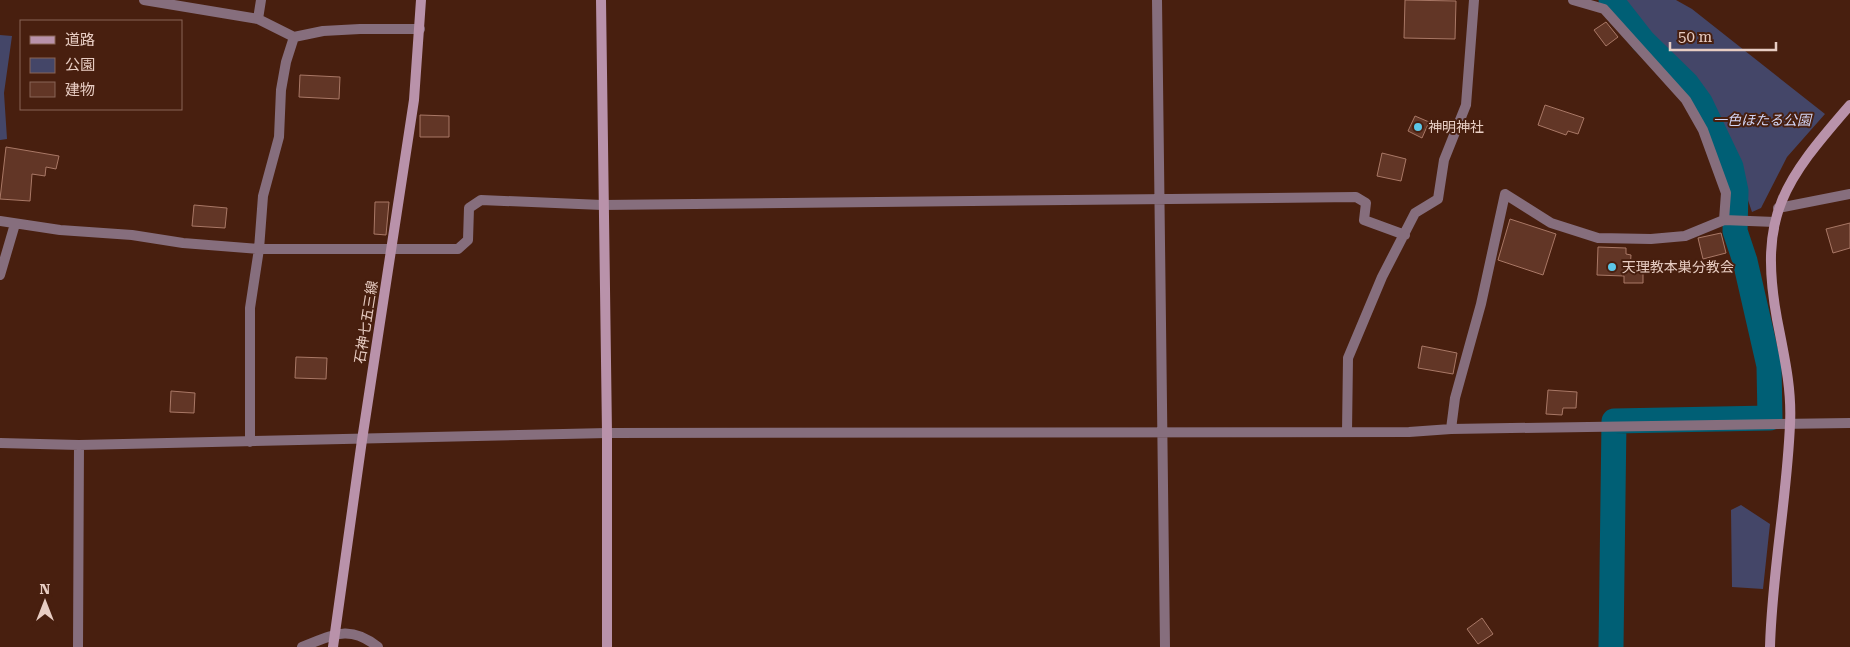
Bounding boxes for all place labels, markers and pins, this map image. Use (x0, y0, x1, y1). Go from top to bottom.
place label: 神明神社 (1428, 119, 1484, 135)
marker: 神明神社 (1412, 121, 1424, 133)
place label: 天理教本巣分教会 (1622, 259, 1734, 275)
marker: 天理教本巣分教会 (1606, 261, 1618, 273)

